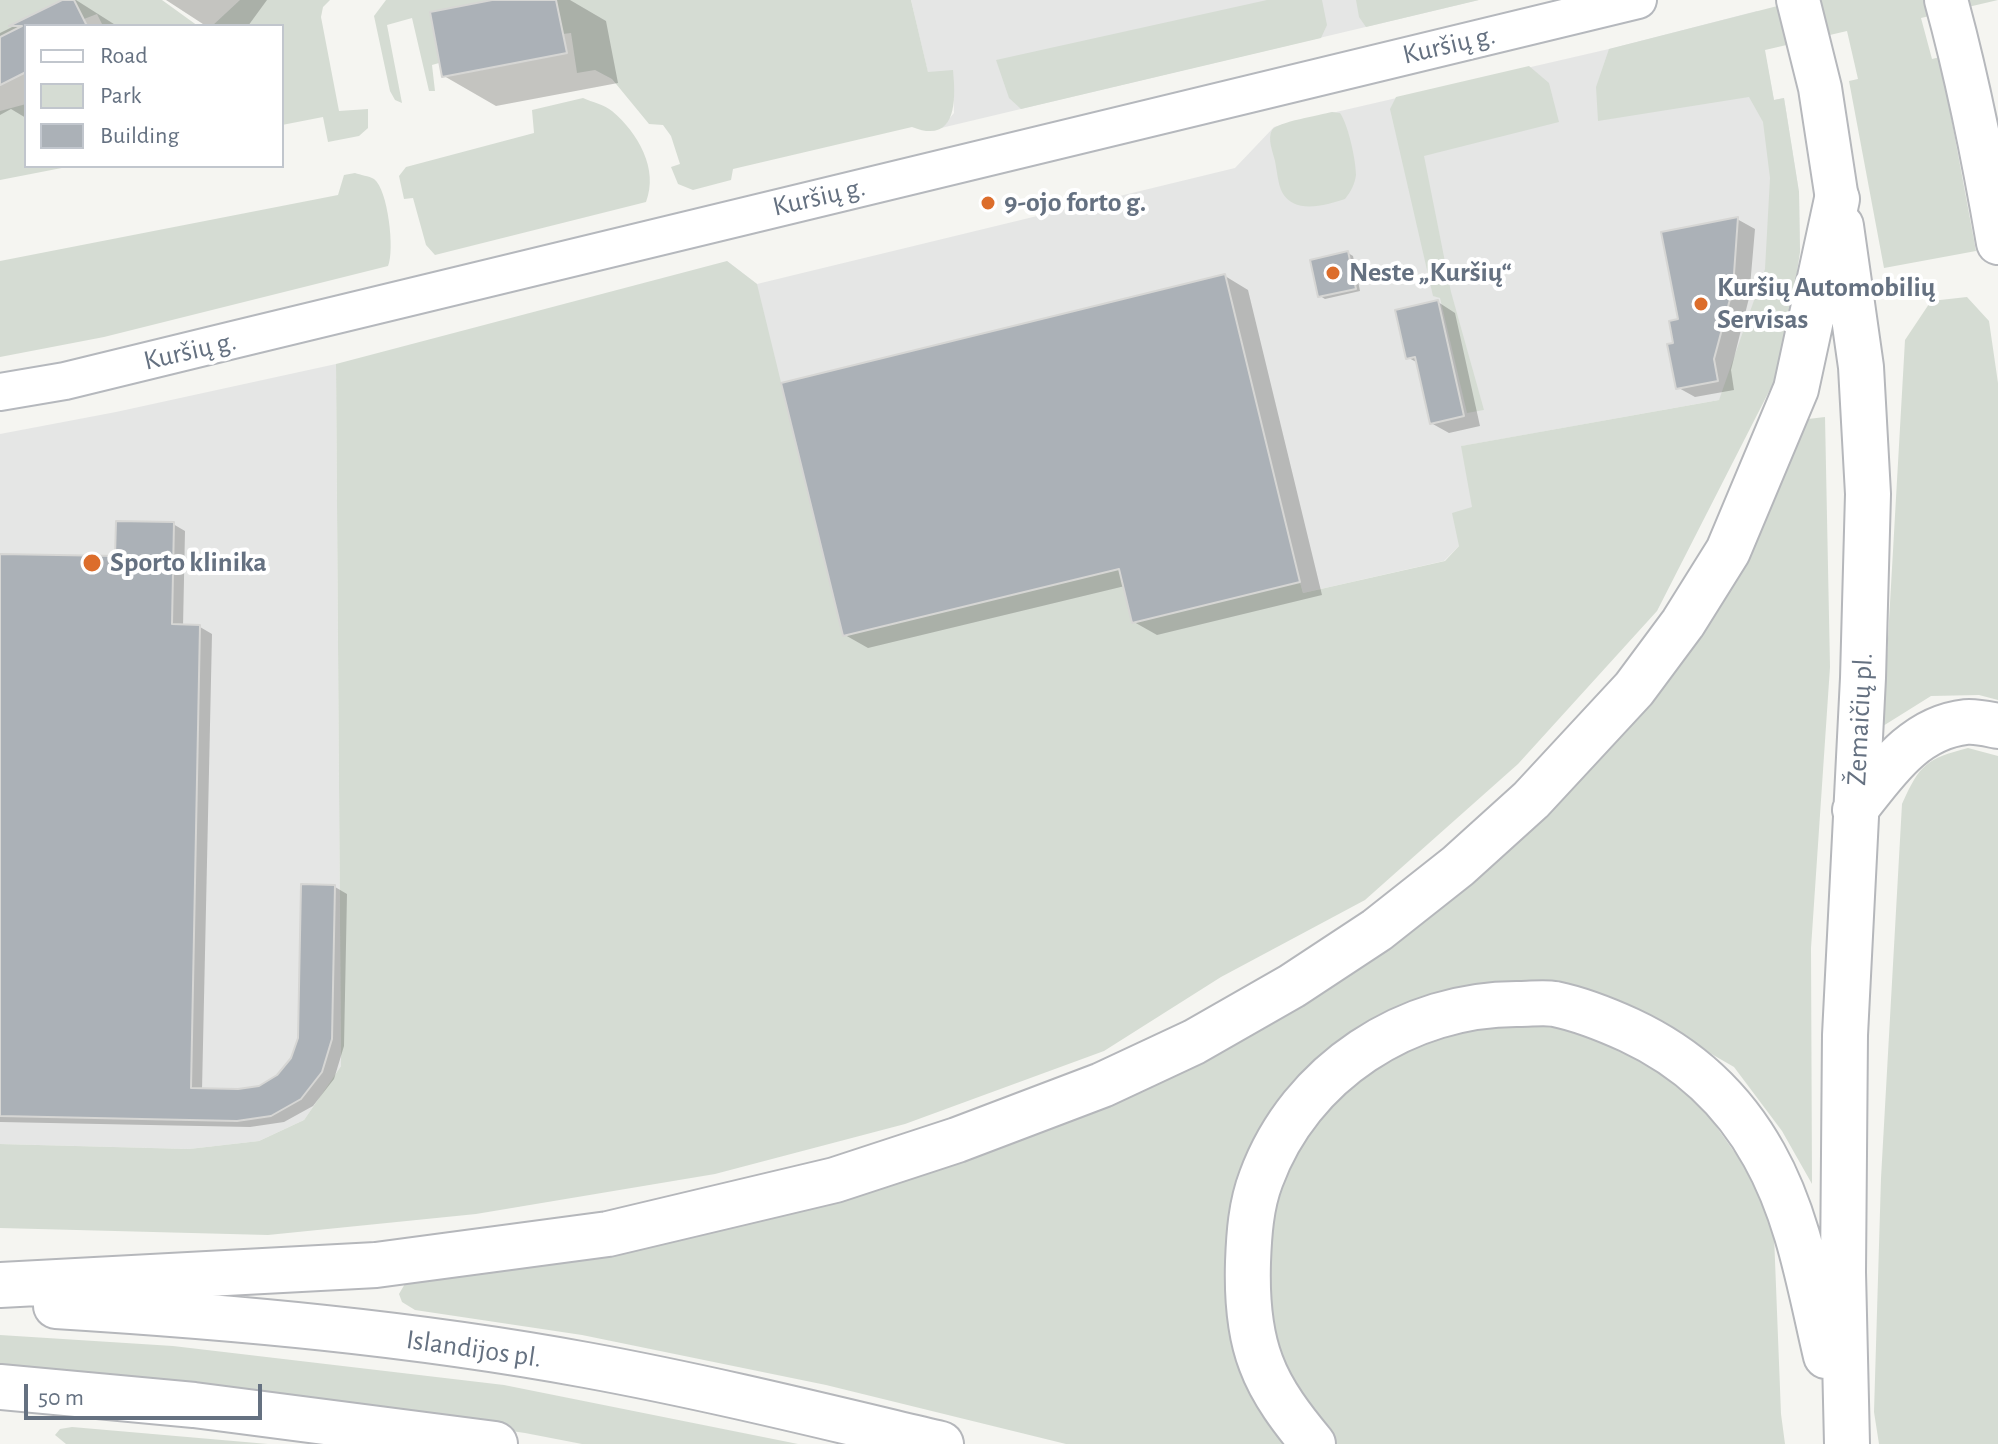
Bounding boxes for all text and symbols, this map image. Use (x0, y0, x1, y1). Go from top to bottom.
street label: Kuršių g. (1399, 18, 1499, 72)
legend (24, 24, 284, 168)
text: Road (100, 44, 148, 68)
text: Park (100, 84, 141, 108)
text: Building (100, 124, 179, 148)
street label: Kuršių g. (769, 170, 869, 224)
place label: 9-ojo forto g. (1004, 186, 1146, 220)
marker: 9-ojo forto g. (979, 194, 997, 212)
place label: Neste „Kuršių“ (1349, 256, 1512, 290)
marker: Neste „Kuršių“ (1324, 264, 1342, 282)
place label: Kuršių Automobilių Servisas (1717, 271, 1935, 337)
marker: Kuršių Automobilių Servisas (1692, 295, 1710, 313)
street label: Kuršių g. (140, 324, 240, 378)
place label: Sporto klinika (110, 546, 267, 580)
marker: Sporto klinika (81, 552, 103, 574)
street label: Žemaičių pl. (1840, 652, 1880, 786)
street label: Islandijos pl. (404, 1323, 544, 1375)
scale bar (28, 1368, 266, 1418)
text: 50 m (38, 1386, 84, 1410)

